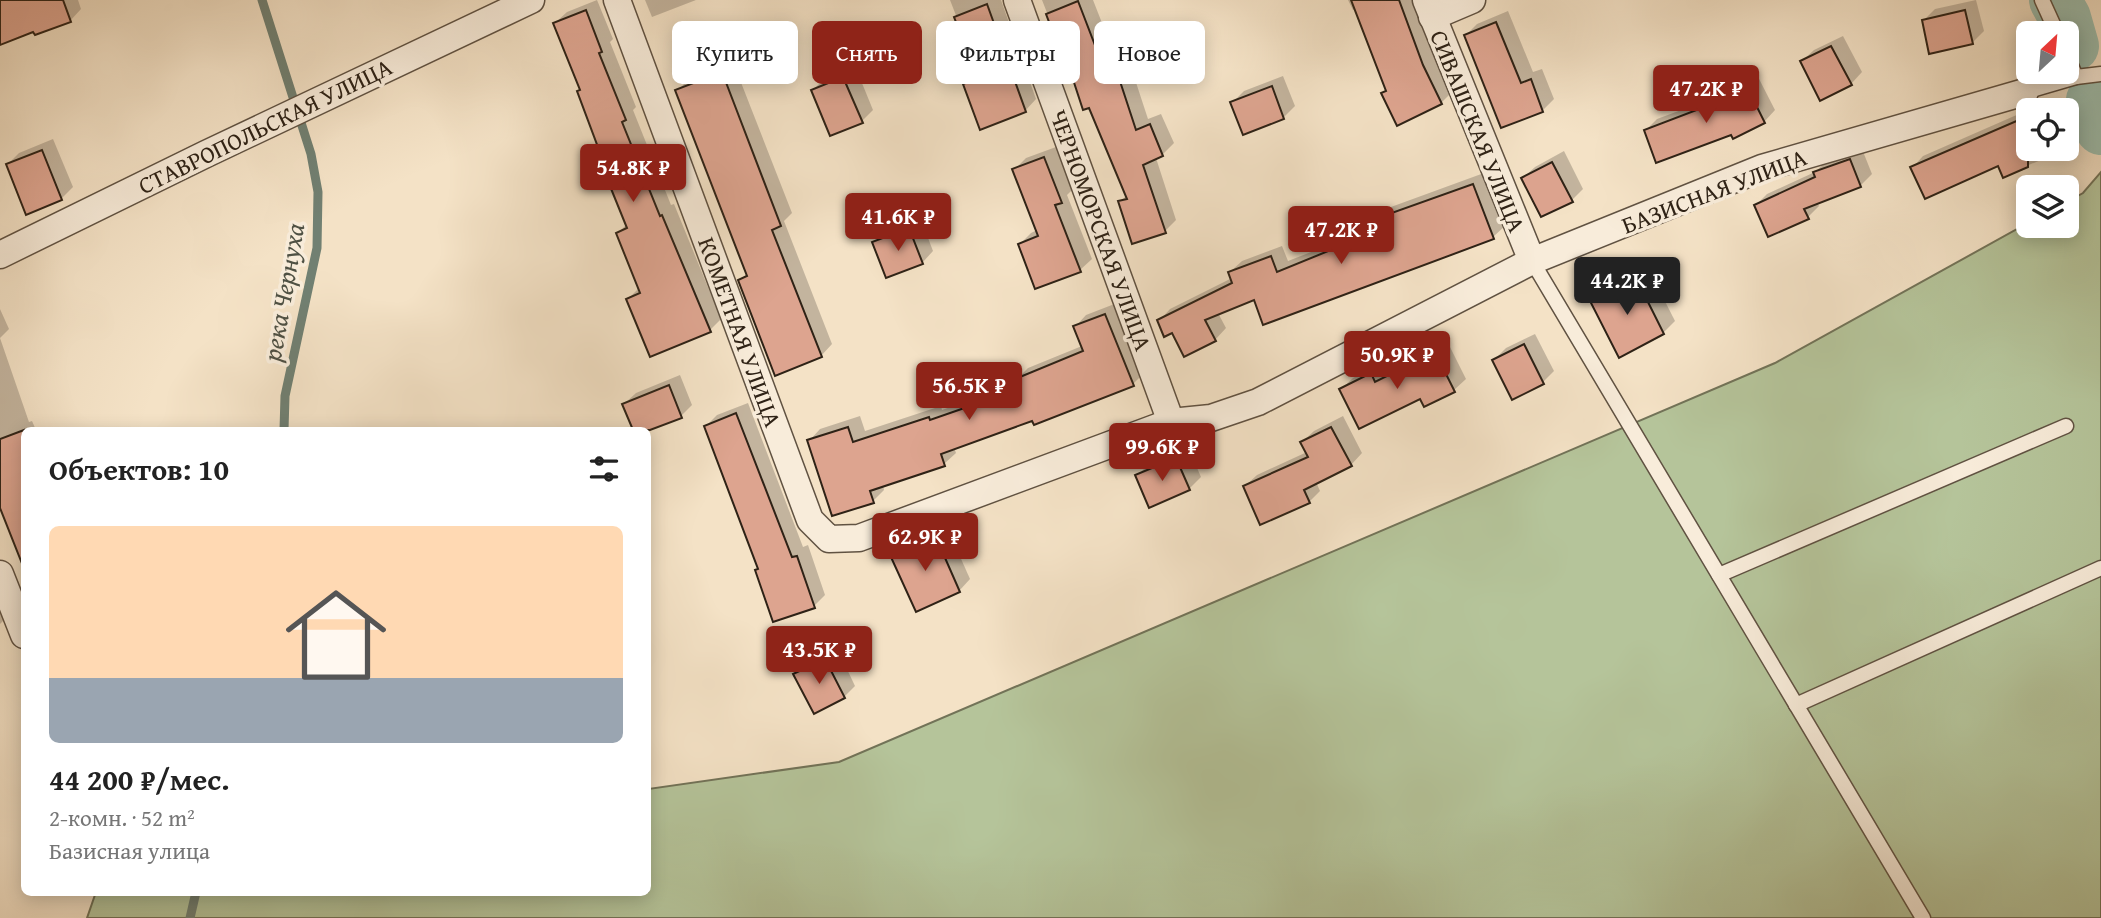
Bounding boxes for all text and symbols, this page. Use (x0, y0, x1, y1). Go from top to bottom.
chip: Купить (672, 21, 798, 84)
chip: Снять (812, 21, 922, 84)
chip: Фильтры (936, 21, 1080, 84)
chip: Новое (1094, 21, 1205, 84)
north arrow (2016, 21, 2079, 84)
map controls (2016, 21, 2079, 238)
street label: СИВАШСКАЯ УЛИЦА (1421, 25, 1535, 238)
street label: СТАВРОПОЛЬСКАЯ УЛИЦА (132, 49, 398, 203)
pin: 47.2K ₽ (1641, 66, 1771, 125)
text: 47.2K ₽ (1669, 71, 1743, 104)
button: locate (2016, 98, 2079, 161)
street label: ЧЕРНОМОРСКАЯ УЛИЦА (1041, 105, 1161, 356)
street label: БАЗИСНАЯ УЛИЦА (1616, 139, 1812, 242)
pin: 54.8K ₽ (568, 144, 698, 204)
text: 54.8K ₽ (596, 150, 670, 183)
button: layers (2016, 175, 2079, 238)
pin: 41.6K ₽ (833, 194, 963, 253)
text: 41.6K ₽ (861, 199, 935, 232)
pin: 47.2K ₽ (1276, 206, 1406, 266)
text: 47.2K ₽ (1304, 212, 1378, 245)
water label: река Чернуха (252, 220, 314, 365)
street label: КОМЕТНАЯ УЛИЦА (689, 232, 791, 432)
pin: 44.2K ₽ (1562, 258, 1692, 317)
text: 44.2K ₽ (1590, 263, 1664, 296)
pin: 50.9K ₽ (1332, 332, 1462, 391)
text: 50.9K ₽ (1360, 337, 1434, 370)
pin: 56.5K ₽ (904, 362, 1034, 422)
text: 56.5K ₽ (932, 368, 1006, 401)
pin: 99.6K ₽ (1097, 424, 1227, 483)
text: 99.6K ₽ (1125, 429, 1199, 462)
text: Объектов: 10 (49, 447, 229, 491)
icon: filters (585, 450, 623, 488)
pin: 62.9K ₽ (860, 514, 990, 573)
text: 62.9K ₽ (888, 519, 962, 552)
icon: home (273, 572, 399, 698)
pin: 43.5K ₽ (754, 626, 884, 686)
text: 43.5K ₽ (782, 632, 856, 665)
text: 44 200 ₽/мес. (49, 757, 230, 801)
text: 2-комн. · 52 m² (49, 801, 195, 834)
text: Базисная улица (49, 834, 210, 867)

